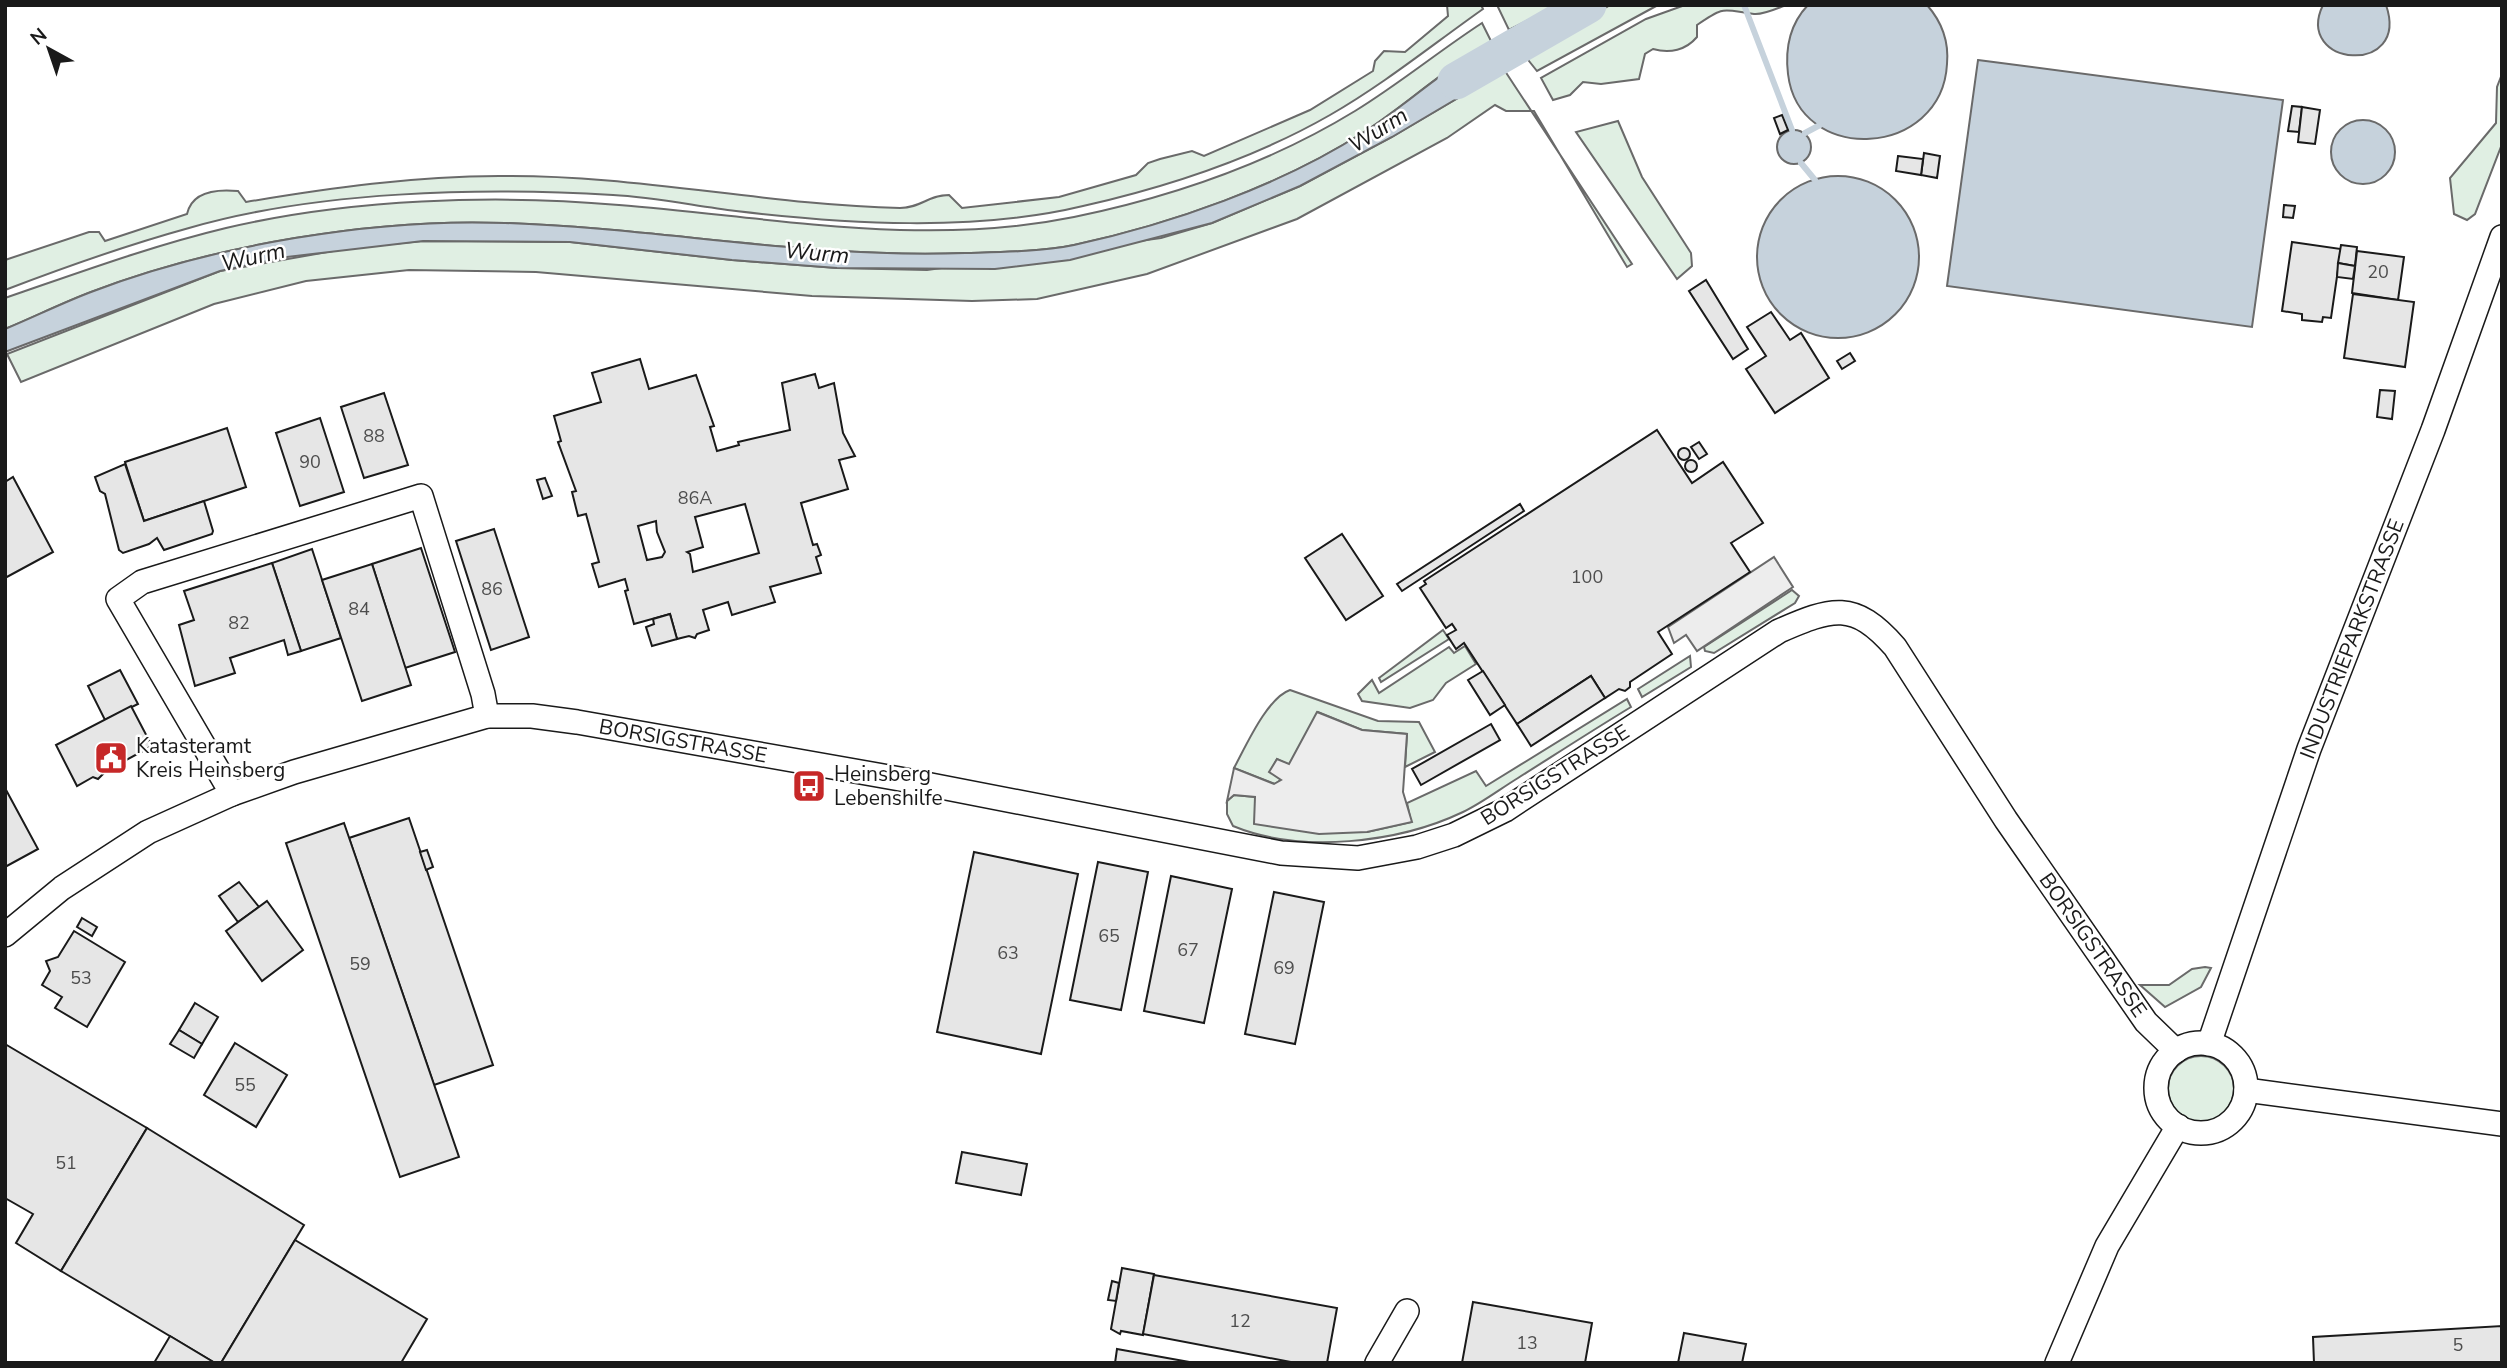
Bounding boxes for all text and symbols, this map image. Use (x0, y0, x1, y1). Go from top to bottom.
north arrow (14, 14, 84, 84)
text: N (25, 22, 53, 51)
water label: Wurm (1342, 100, 1414, 160)
water label: Wurm (218, 235, 288, 279)
water label: Wurm (783, 235, 851, 271)
house number: 20 (2367, 260, 2389, 284)
house number: 88 (363, 424, 385, 448)
house number: 90 (299, 450, 321, 474)
house number: 86A (678, 486, 712, 510)
street label: INDUSTRIEPARKSTRASSE (2293, 515, 2411, 763)
house number: 100 (1571, 565, 1603, 589)
house number: 86 (481, 577, 503, 601)
house number: 84 (348, 597, 370, 621)
house number: 82 (228, 611, 250, 635)
street label: BORSIGSTRASSE (597, 712, 769, 770)
street label: BORSIGSTRASSE (1475, 718, 1635, 832)
place label: Katasteramt Kreis Heinsberg (136, 732, 285, 784)
public building icon: Katasteramt Kreis Heinsberg (92, 739, 130, 777)
place label: Heinsberg Lebenshilfe (834, 760, 943, 812)
bus stop icon: Heinsberg Lebenshilfe (790, 767, 828, 805)
street label: BORSIGSTRASSE (2033, 867, 2153, 1023)
house number: 65 (1098, 924, 1120, 948)
house number: 67 (1177, 938, 1199, 962)
house number: 63 (997, 941, 1019, 965)
house number: 59 (349, 952, 371, 976)
house number: 69 (1273, 956, 1295, 980)
house number: 53 (70, 966, 92, 990)
house number: 55 (234, 1073, 256, 1097)
house number: 51 (55, 1151, 77, 1175)
house number: 12 (1229, 1309, 1251, 1333)
house number: 13 (1516, 1331, 1538, 1355)
house number: 5 (2453, 1333, 2463, 1357)

